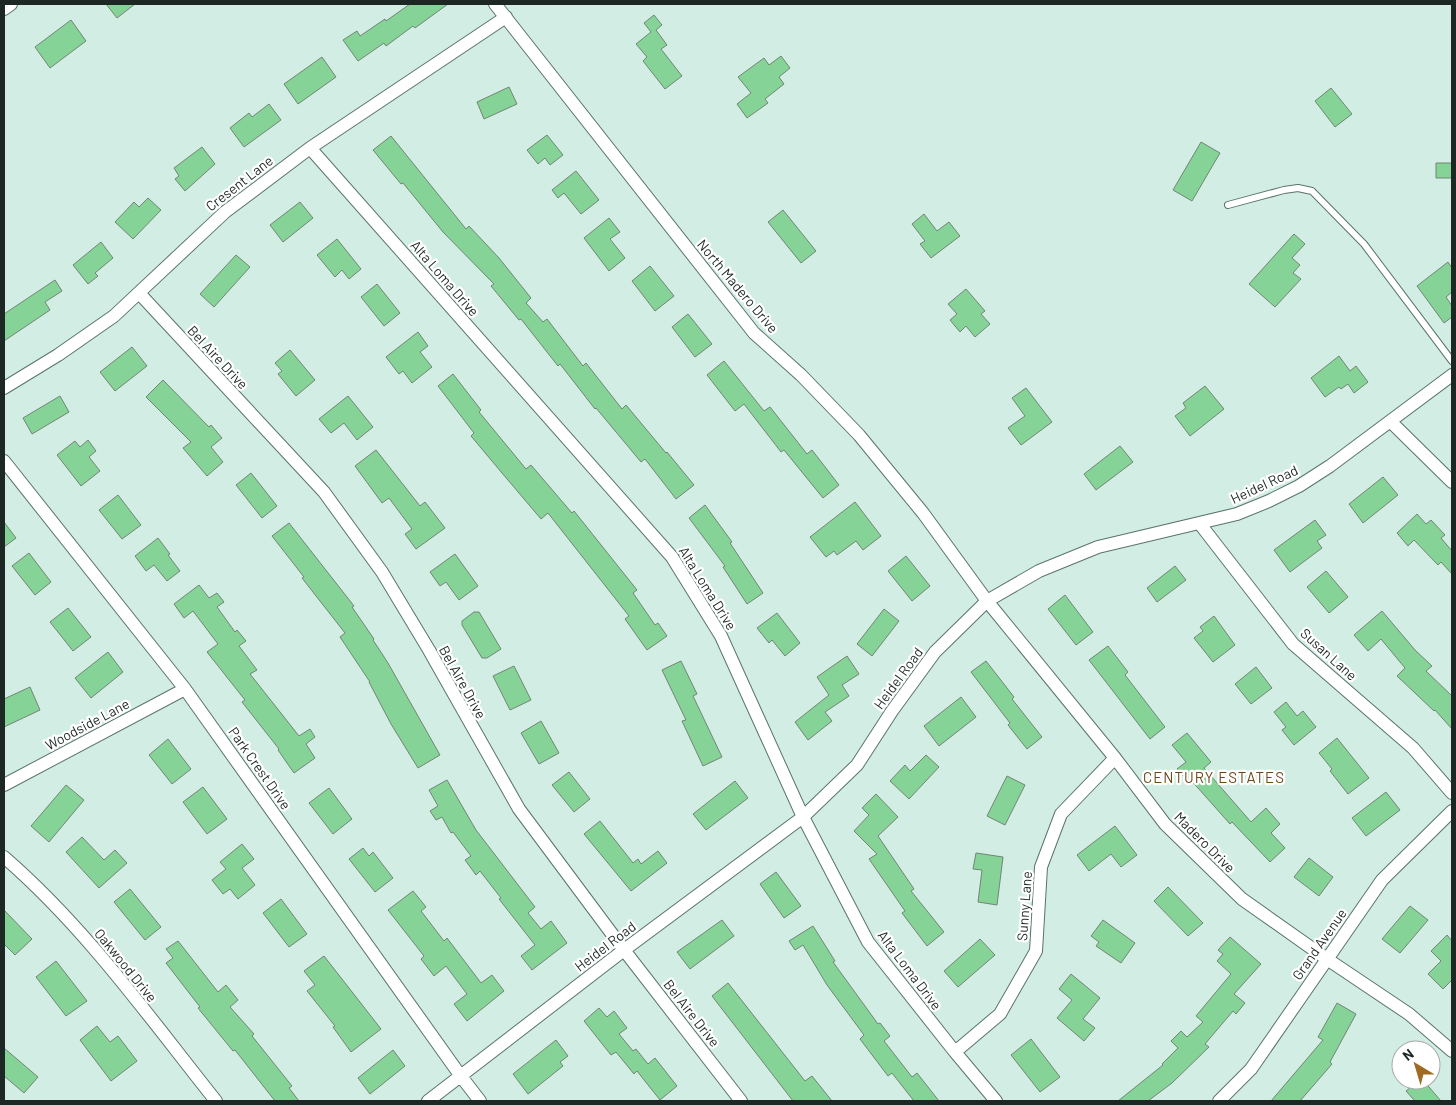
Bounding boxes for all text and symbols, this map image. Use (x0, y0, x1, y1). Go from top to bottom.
street label: Cresent Lane (202, 152, 276, 214)
street label: North Madero Drive (694, 236, 782, 336)
street label: Alta Loma Drive (407, 237, 483, 319)
street label: Bel Aire Drive (184, 322, 252, 392)
street label: Heidel Road (1228, 461, 1300, 507)
street label: Alta Loma Drive (676, 543, 740, 633)
street label: Susan Lane (1297, 624, 1361, 684)
street label: Bel Aire Drive (436, 643, 490, 721)
street label: Heidel Road (870, 644, 926, 712)
street label: Woodside Lane (42, 695, 132, 753)
street label: Park Crest Drive (225, 723, 295, 813)
district label: CENTURY ESTATES (1143, 768, 1285, 786)
street label: Madero Drive (1171, 808, 1239, 876)
street label: Sunny Lane (1013, 871, 1035, 941)
street label: Grand Avenue (1288, 905, 1350, 983)
street label: Heidel Road (571, 917, 639, 975)
street label: Oakwood Drive (91, 925, 161, 1005)
street label: Alta Loma Drive (875, 927, 945, 1013)
street label: Bel Aire Drive (660, 976, 724, 1050)
north arrow (1391, 1040, 1441, 1090)
text: N (1399, 1045, 1417, 1064)

